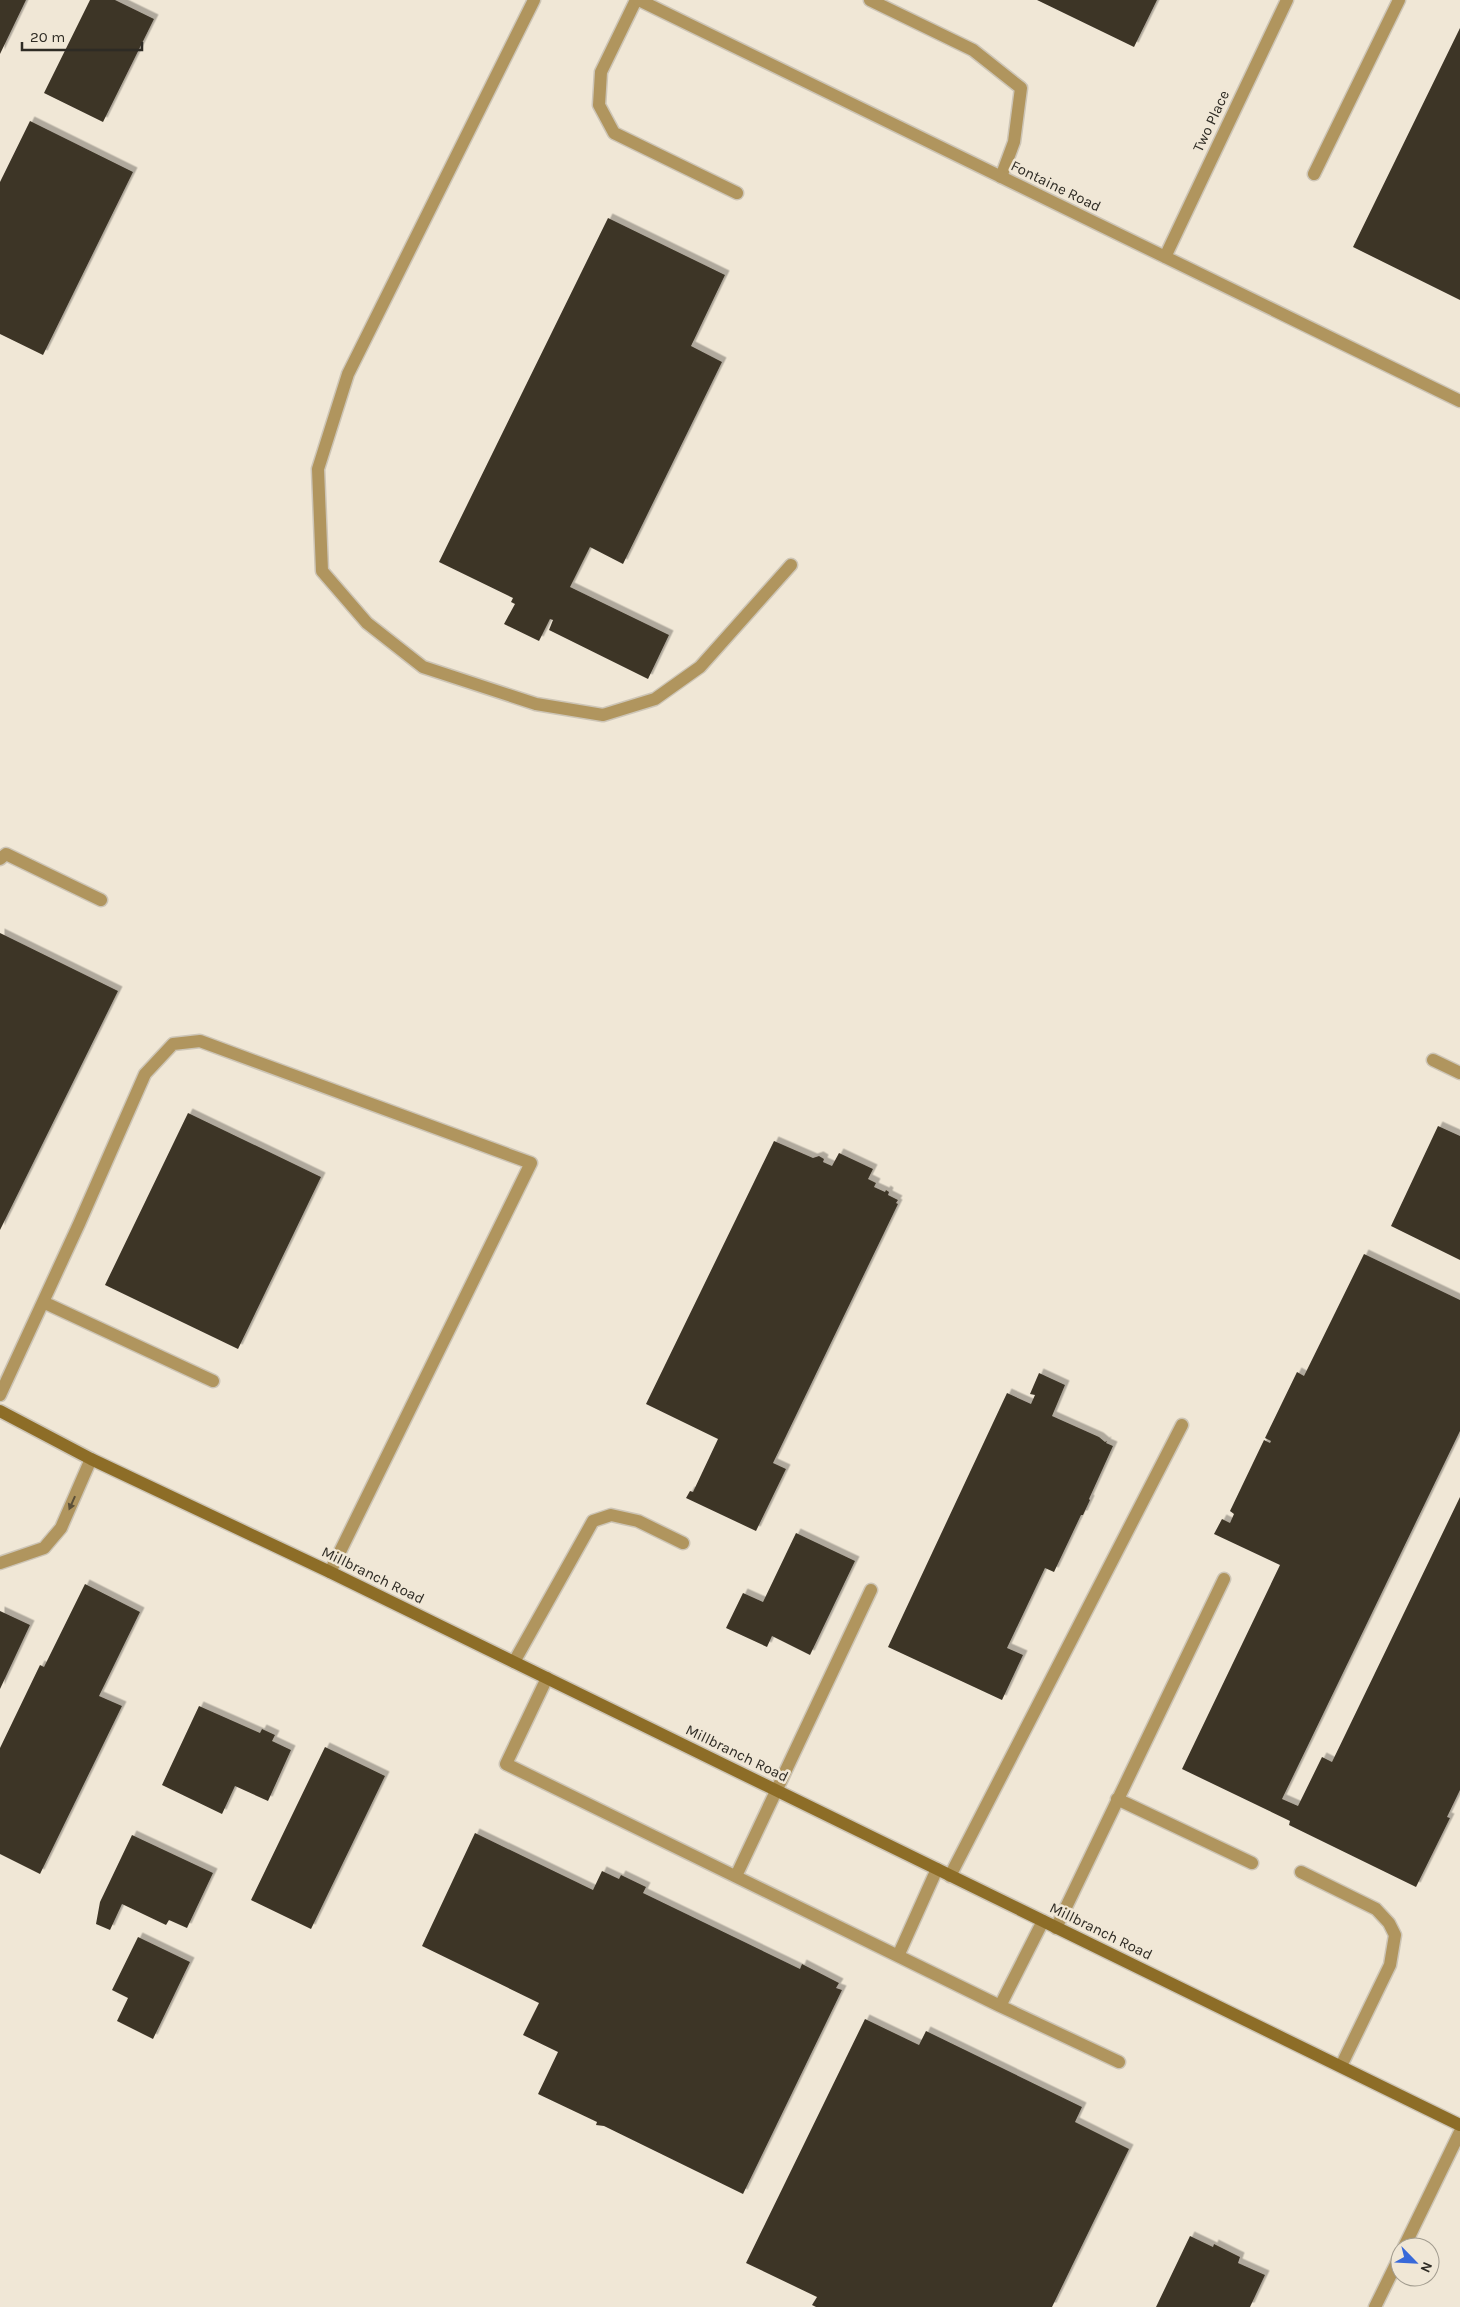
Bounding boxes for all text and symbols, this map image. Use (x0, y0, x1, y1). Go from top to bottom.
scale bar (22, 20, 142, 52)
text: 20 m (30, 28, 65, 46)
street label: Two Place (1189, 87, 1233, 155)
street label: Fontaine Road (1008, 156, 1104, 216)
one-way arrow (67, 1496, 75, 1510)
street label: Millbranch Road (319, 1542, 427, 1608)
street label: Millbranch Road (683, 1720, 791, 1786)
street label: Millbranch Road (1047, 1898, 1155, 1964)
north arrow (1390, 2237, 1440, 2287)
text: N (1417, 2259, 1436, 2275)

